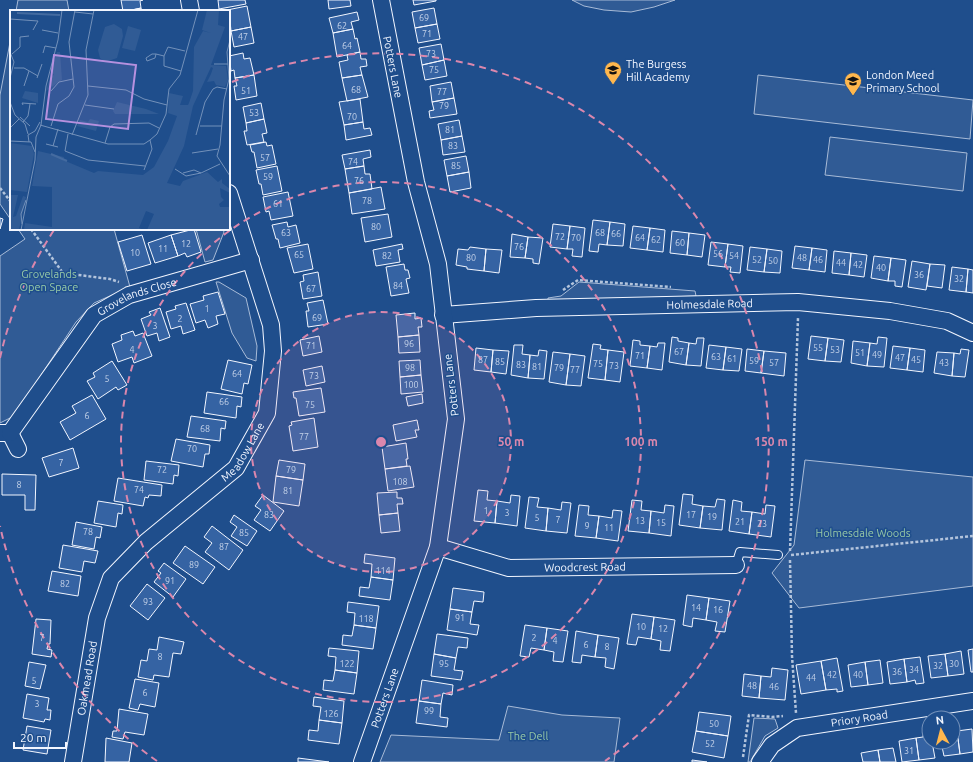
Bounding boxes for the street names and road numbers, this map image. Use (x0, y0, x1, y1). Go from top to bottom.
street label: Potters Lane (381, 35, 405, 99)
street label: Grovelands Close (95, 276, 178, 318)
street label: Holmesdale Road (666, 297, 753, 311)
street label: Potters Lane (441, 353, 461, 417)
street label: Meadow Lane (219, 420, 266, 484)
street label: Woodcrest Road (544, 560, 626, 574)
street label: Oakmead Road (75, 640, 99, 716)
street label: Potters Lane (369, 666, 401, 729)
street label: Priory Road (830, 708, 889, 729)

